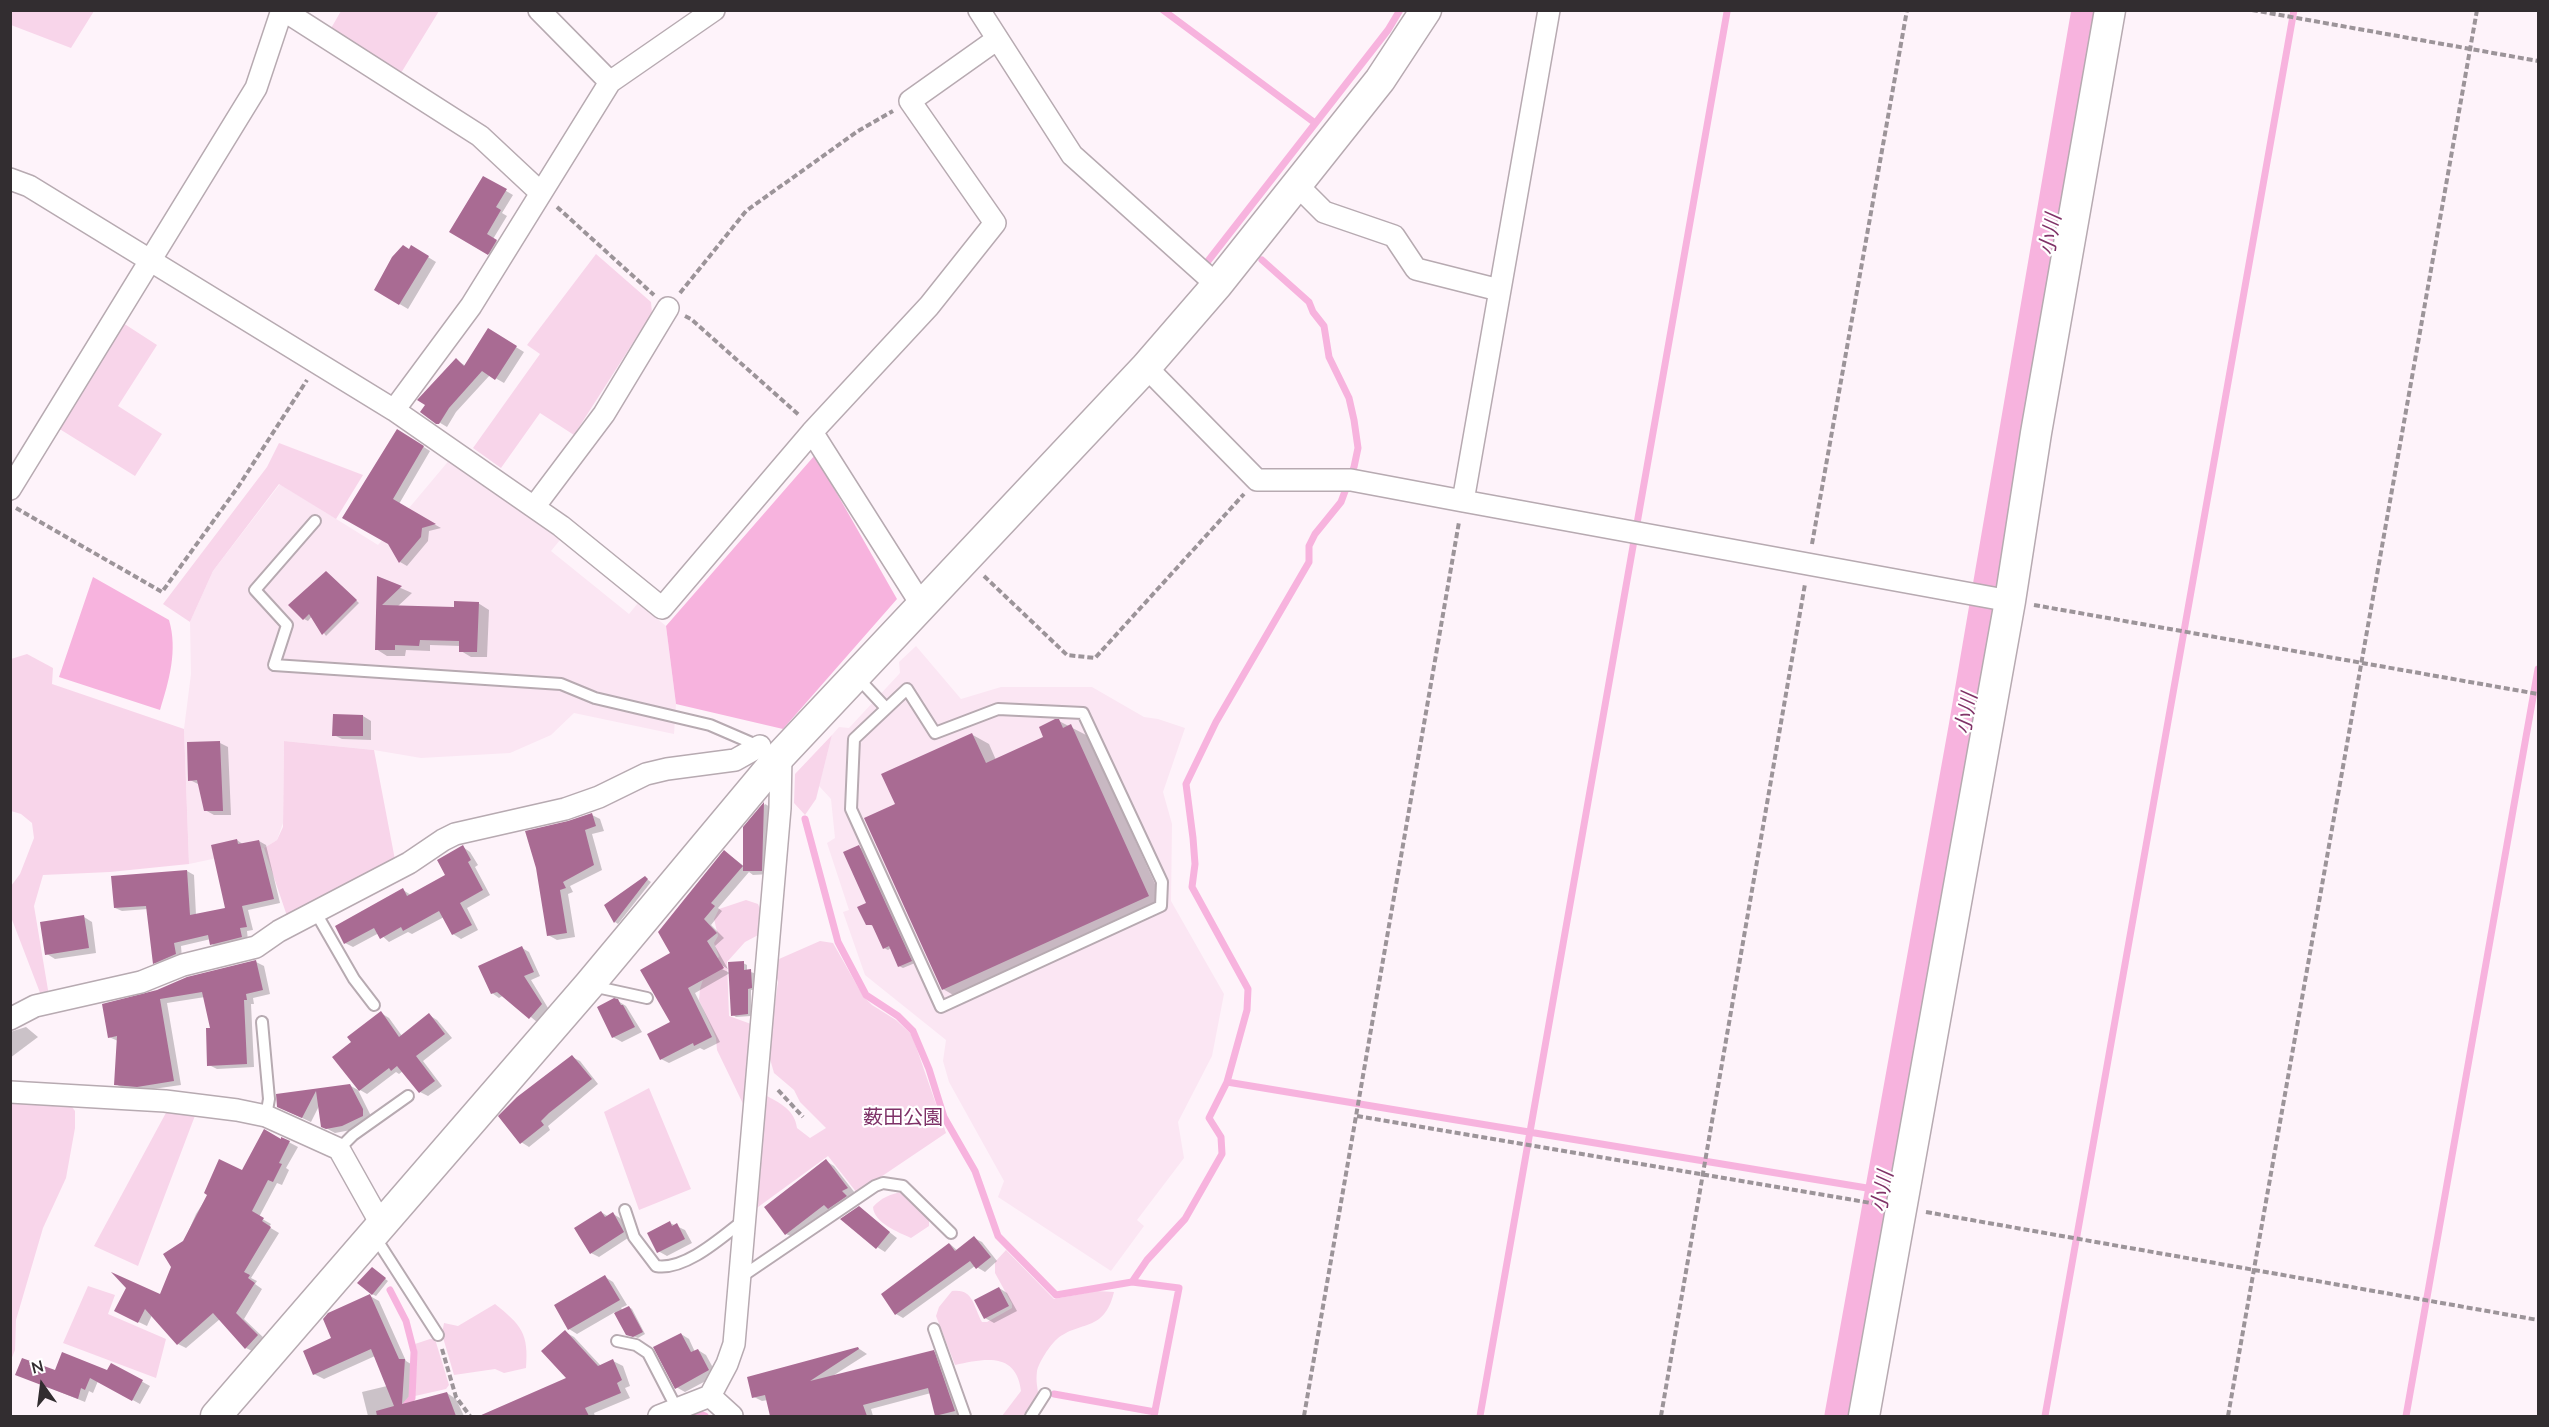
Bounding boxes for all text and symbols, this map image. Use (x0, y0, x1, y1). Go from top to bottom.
water label: 小川 (2036, 212, 2068, 258)
water label: 小川 (1952, 691, 1984, 737)
park label: 薮田公園 (863, 1107, 943, 1131)
water label: 小川 (1868, 1169, 1900, 1215)
north arrow (12, 1355, 72, 1415)
text: N (29, 1355, 46, 1380)

